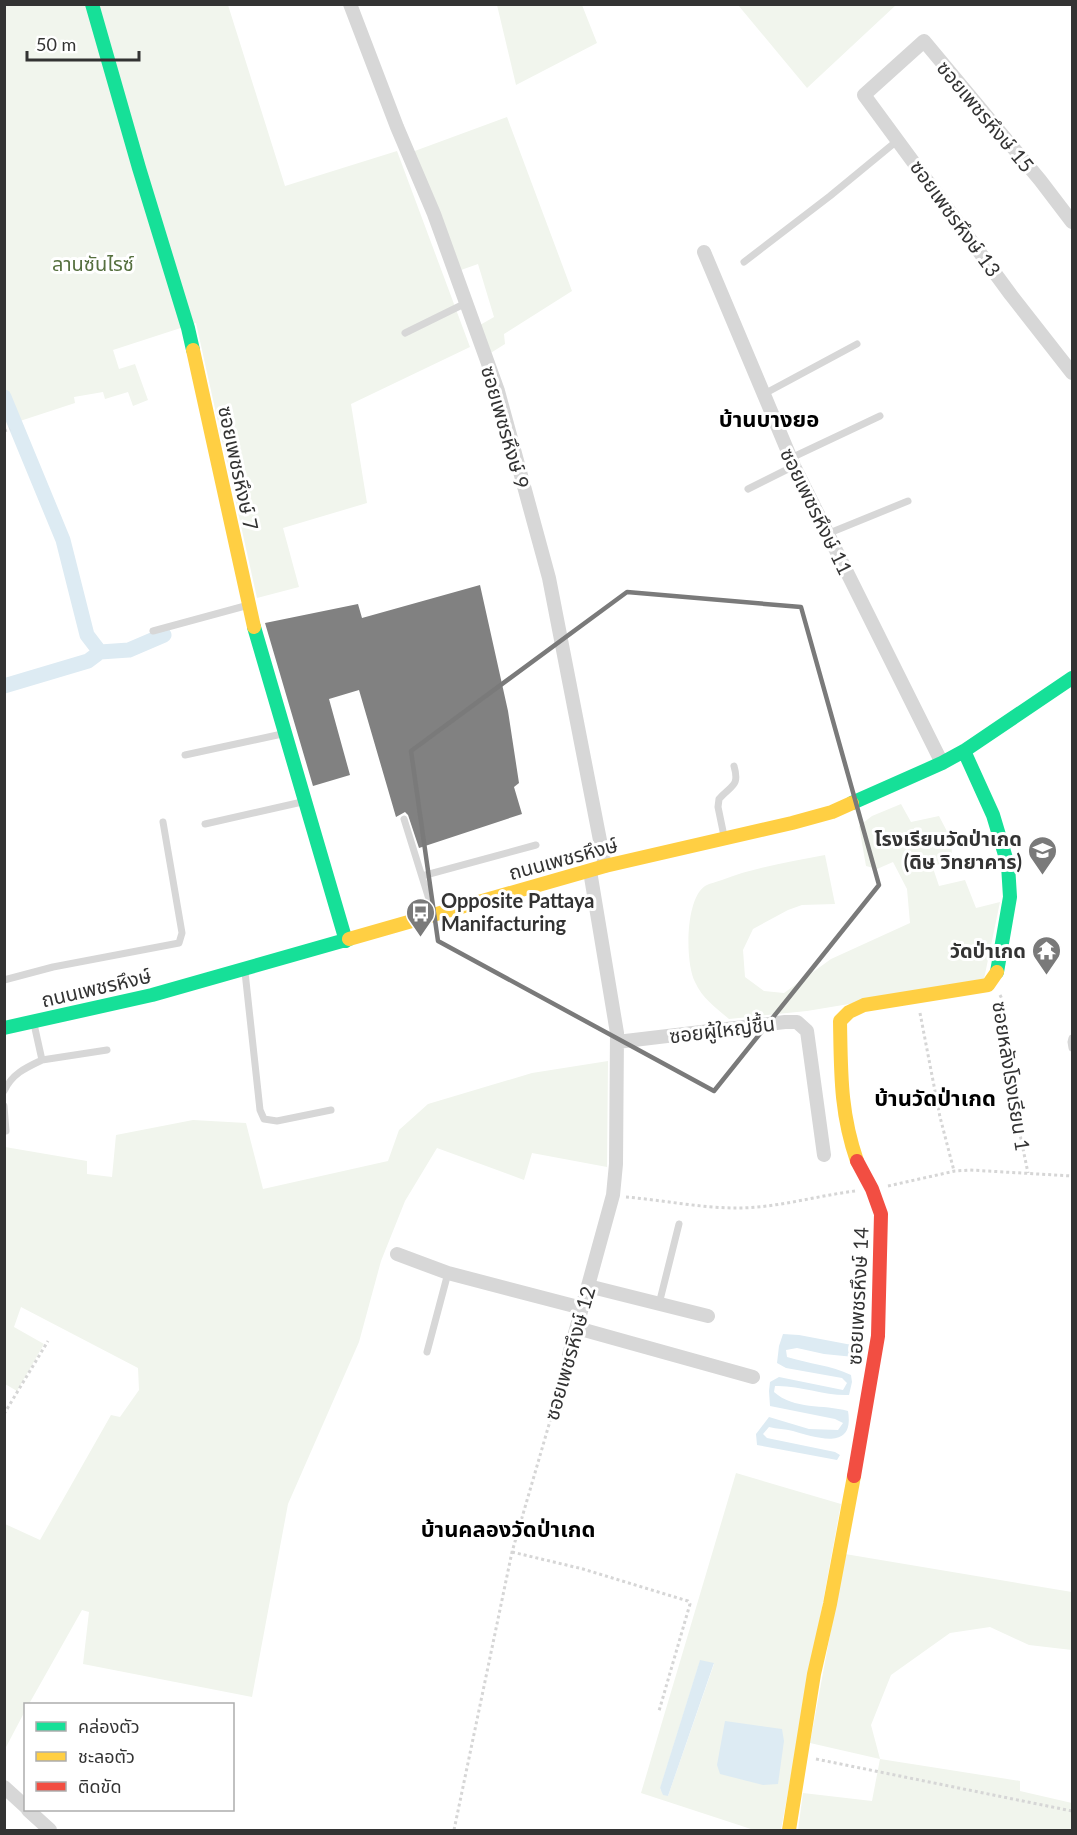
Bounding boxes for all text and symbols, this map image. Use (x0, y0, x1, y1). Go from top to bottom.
scale bar (27, 24, 140, 62)
text: 50 m (36, 33, 76, 55)
street label: ซอยเพชรหึงษ์ 15 (932, 55, 1040, 177)
street label: ซอยเพชรหึงษ์ 13 (906, 155, 1006, 281)
park label: ลานซันไรซ์ (52, 251, 134, 275)
street label: ซอยเพชรหึงษ์ 9 (477, 363, 535, 491)
street label: ซอยเพชรหึงษ์ 7 (214, 404, 264, 532)
district label: บ้านบางยอ (719, 405, 819, 432)
street label: ซอยเพชรหึงษ์ 11 (776, 444, 858, 578)
place label: โรงเรียนวัดป่าเกด (ดิษ วิทยาคาร) (875, 826, 1022, 873)
street label: ถนนเพชรหึงษ์ (506, 832, 620, 884)
school or university icon: โรงเรียนวัดป่าเกด (ดิษ วิทยาคาร) (1027, 834, 1059, 876)
place label: Opposite Pattaya Manifacturing (441, 888, 594, 935)
bus stop icon: Opposite Pattaya Manifacturing (404, 896, 436, 938)
temple icon: วัดป่าเกด (1031, 934, 1063, 976)
place label: วัดป่าเกด (950, 938, 1026, 962)
street label: ถนนเพชรหึงษ์ (39, 963, 153, 1011)
street label: ซอยหลังโรงเรียน 1 (988, 999, 1036, 1153)
street label: ซอยผู้ใหญ่ชื้น (668, 1010, 777, 1049)
district label: บ้านวัดป่าเกด (874, 1084, 996, 1111)
street label: ซอยเพชรหึงษ์ 14 (841, 1226, 873, 1366)
street label: ซอยเพชรหึงษ์ 12 (538, 1283, 600, 1423)
district label: บ้านคลองวัดป่าเกด (421, 1515, 595, 1542)
legend (24, 1703, 234, 1811)
text: คล่องตัว (78, 1715, 140, 1737)
text: ชะลอตัว (78, 1745, 135, 1767)
text: ติดขัด (78, 1775, 121, 1797)

